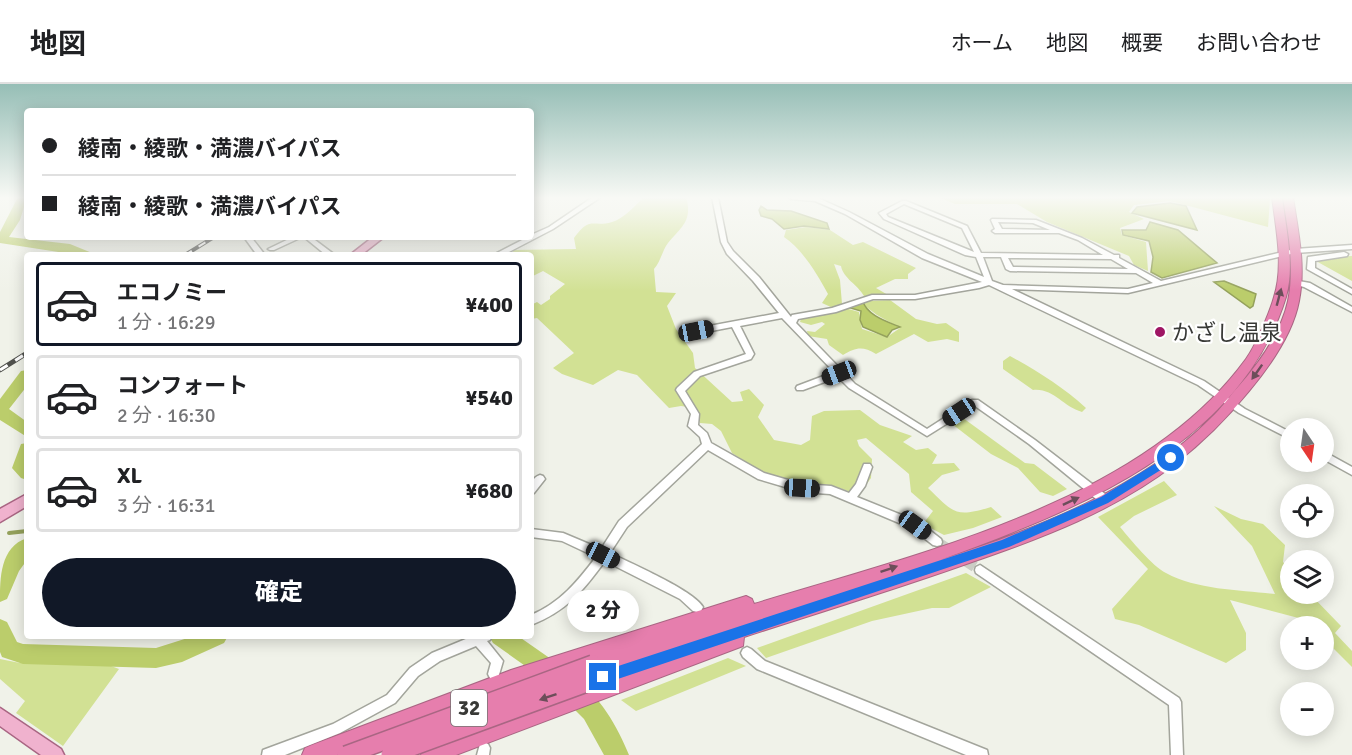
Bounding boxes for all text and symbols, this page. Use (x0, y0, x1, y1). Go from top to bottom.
text: 地図 (30, 27, 86, 61)
text: ホーム (951, 30, 1013, 56)
text: 地図 (1046, 30, 1088, 56)
text: 概要 (1121, 30, 1163, 56)
text: お問い合わせ (1196, 30, 1322, 56)
text: 綾南・綾歌・満濃バイパス (78, 135, 342, 162)
text: 綾南・綾歌・満濃バイパス (78, 193, 342, 220)
icon: car (45, 277, 99, 331)
text: エコノミー (117, 279, 227, 306)
one-way arrow (1274, 288, 1284, 306)
text: ¥400 (465, 291, 513, 318)
text: 1 分 · 16:29 (117, 310, 216, 335)
car (677, 319, 715, 343)
place label: かざし温泉 (1172, 319, 1282, 346)
marker: かざし温泉 (1153, 325, 1167, 339)
car (819, 358, 859, 388)
one-way arrow (1251, 364, 1263, 380)
icon: car (45, 370, 99, 424)
text: コンフォート (117, 372, 248, 399)
text: ¥540 (465, 384, 513, 411)
car (939, 395, 979, 429)
text: 2 分 · 16:30 (117, 403, 216, 428)
north arrow (1280, 418, 1334, 472)
map controls (1280, 418, 1334, 736)
route start (1157, 444, 1184, 471)
text: XL (117, 462, 142, 489)
icon: car (45, 463, 99, 517)
text: ¥680 (465, 477, 513, 504)
car (784, 478, 820, 498)
button: locate (1280, 484, 1334, 538)
text: 3 分 · 16:31 (117, 493, 216, 518)
one-way arrow (1063, 496, 1080, 505)
car (895, 507, 935, 543)
car (583, 539, 623, 571)
button: layers (1280, 550, 1334, 604)
button: 確定 (42, 558, 516, 627)
one-way arrow (880, 564, 898, 573)
callout: 2 分 (567, 590, 639, 632)
text: 2 分 (585, 598, 621, 623)
button: + (1280, 616, 1334, 670)
route end (589, 663, 616, 690)
button: − (1280, 682, 1334, 736)
road number: 32 (451, 690, 487, 726)
one-way arrow (538, 692, 556, 702)

